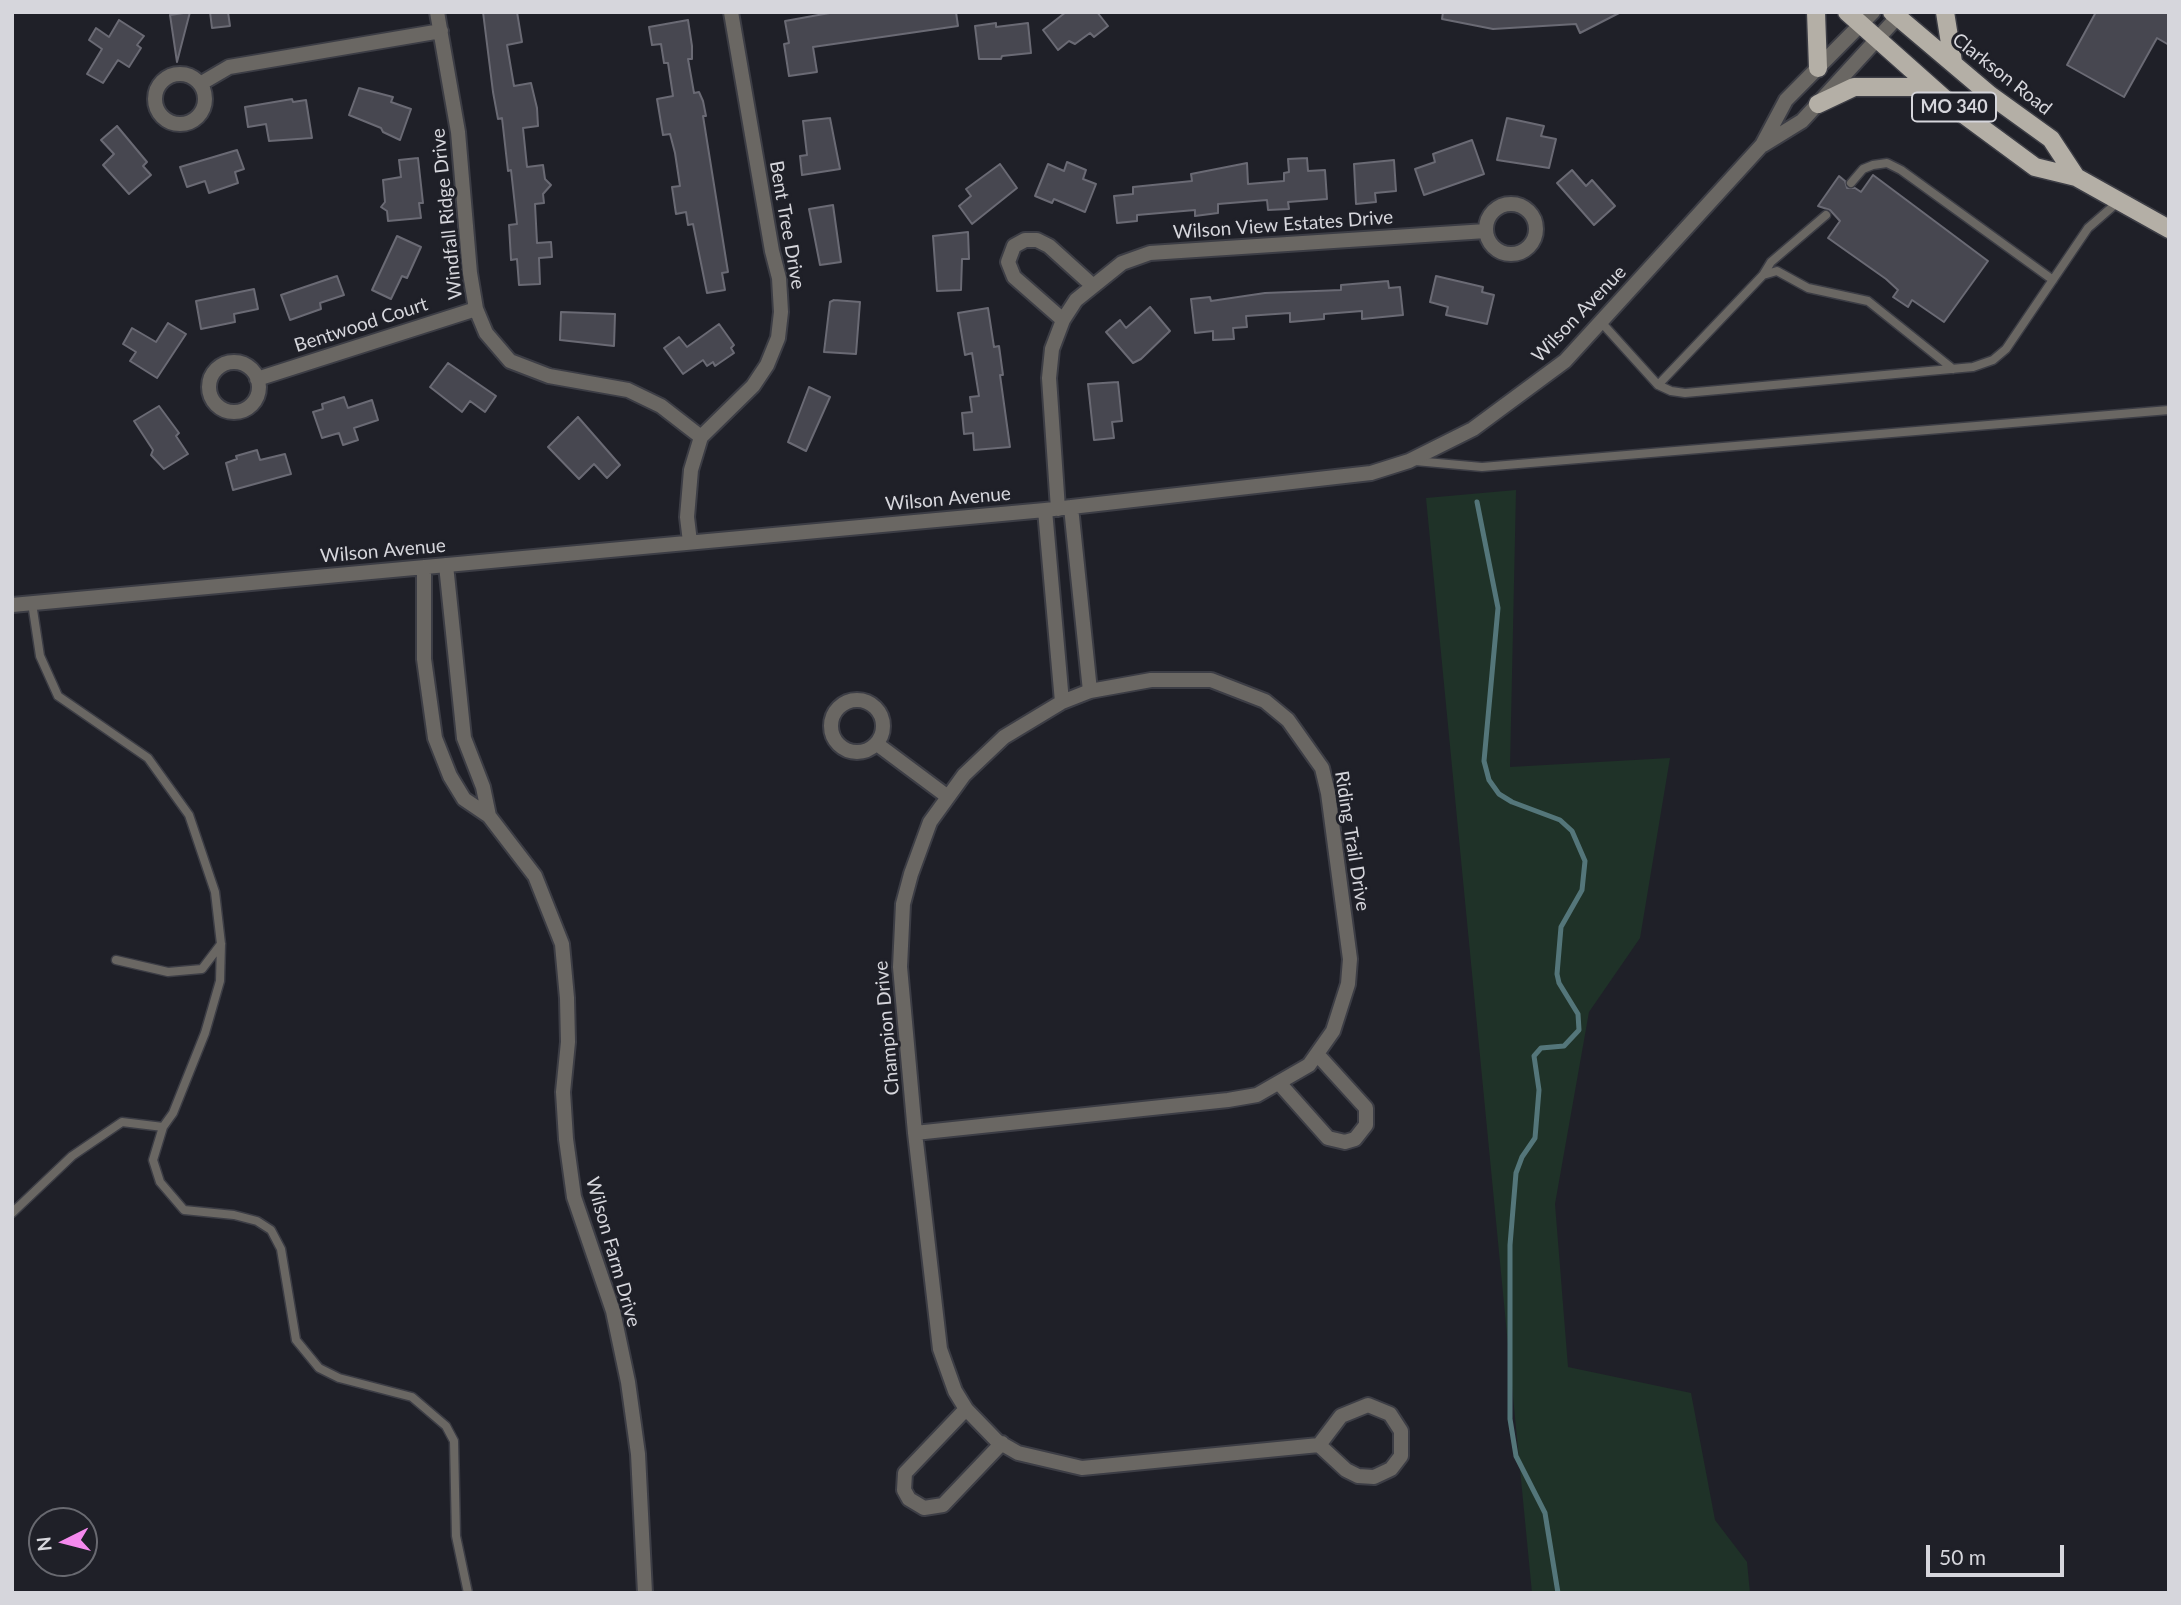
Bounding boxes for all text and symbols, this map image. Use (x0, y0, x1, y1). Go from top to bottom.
street label: Clarkson Road (1948, 28, 2056, 120)
road number: MO 340 (1912, 92, 1996, 122)
street label: Windfall Ridge Drive (427, 127, 467, 301)
street label: Bent Tree Drive (764, 159, 810, 291)
street label: Wilson View Estates Drive (1172, 206, 1394, 244)
street label: Wilson Avenue (1527, 261, 1631, 367)
street label: Bentwood Court (291, 293, 431, 357)
street label: Wilson Avenue (884, 482, 1012, 516)
street label: Wilson Avenue (319, 534, 447, 568)
street label: Riding Trail Drive (1330, 769, 1374, 913)
street label: Champion Drive (870, 960, 904, 1096)
street label: Wilson Farm Drive (581, 1175, 645, 1329)
north arrow (28, 1507, 98, 1577)
scale bar (1929, 1532, 2067, 1576)
text: N (31, 1536, 56, 1553)
text: 50 m (1939, 1544, 1986, 1569)

